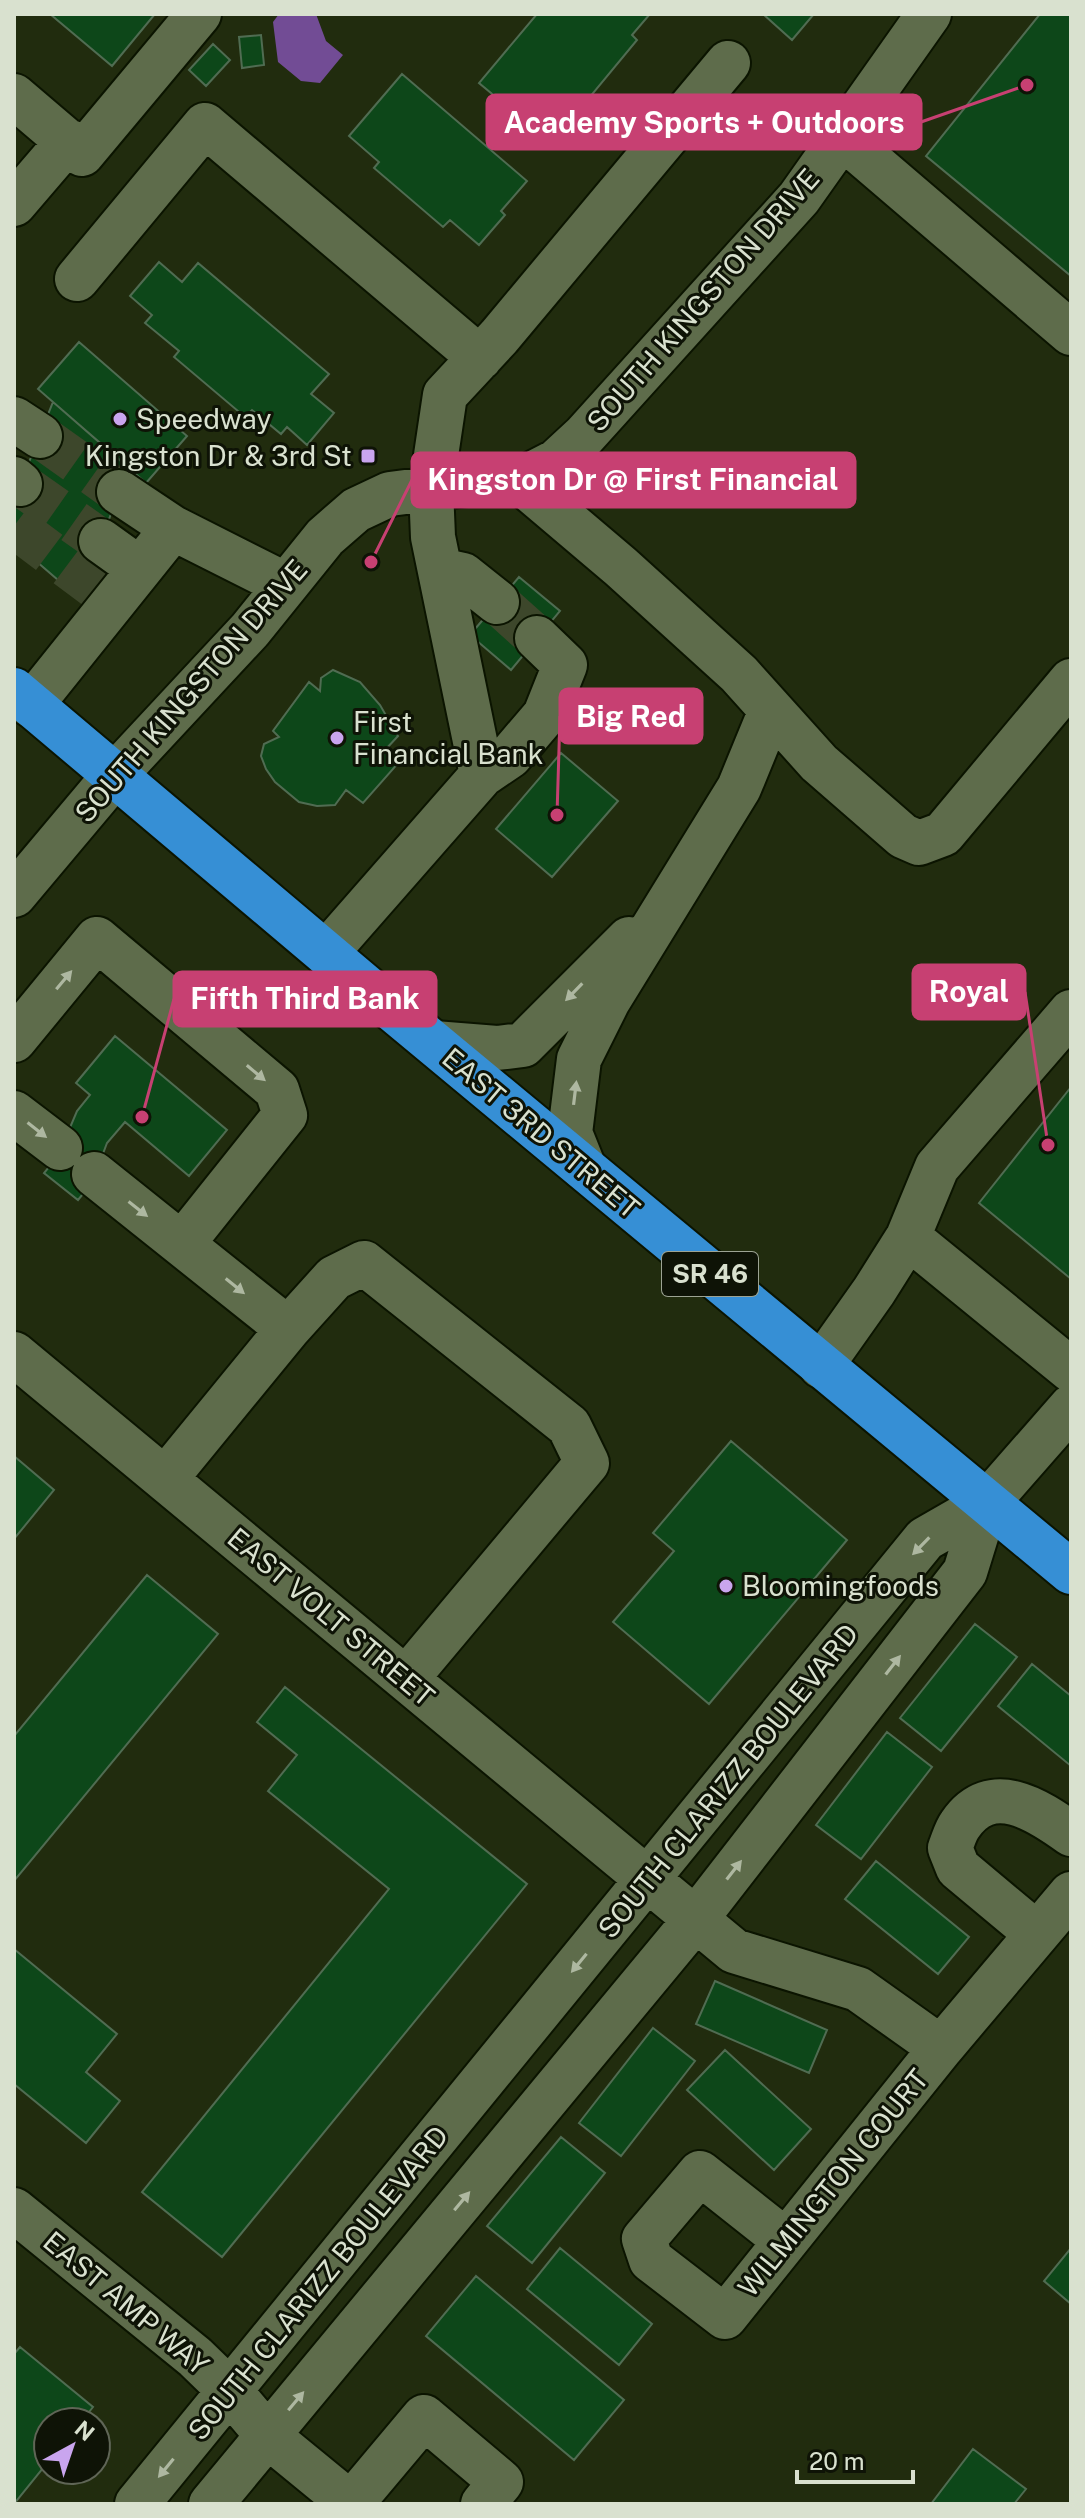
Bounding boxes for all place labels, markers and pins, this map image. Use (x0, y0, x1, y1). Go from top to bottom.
callout: Academy Sports + Outdoors (487, 95, 921, 149)
place label: Speedway (136, 402, 271, 435)
marker: Speedway (111, 410, 129, 428)
place label: Kingston Dr & 3rd St (85, 439, 352, 472)
marker: Kingston Dr & 3rd St (359, 447, 377, 465)
callout: Kingston Dr @ First Financial (412, 453, 855, 507)
callout: Big Red (560, 689, 702, 743)
place label: First Financial Bank (353, 705, 543, 770)
marker: First Financial Bank (328, 729, 346, 747)
callout: Royal (913, 965, 1025, 1019)
callout: Fifth Third Bank (174, 972, 436, 1026)
place label: Bloomingfoods (742, 1569, 939, 1602)
marker: Bloomingfoods (717, 1577, 735, 1595)

